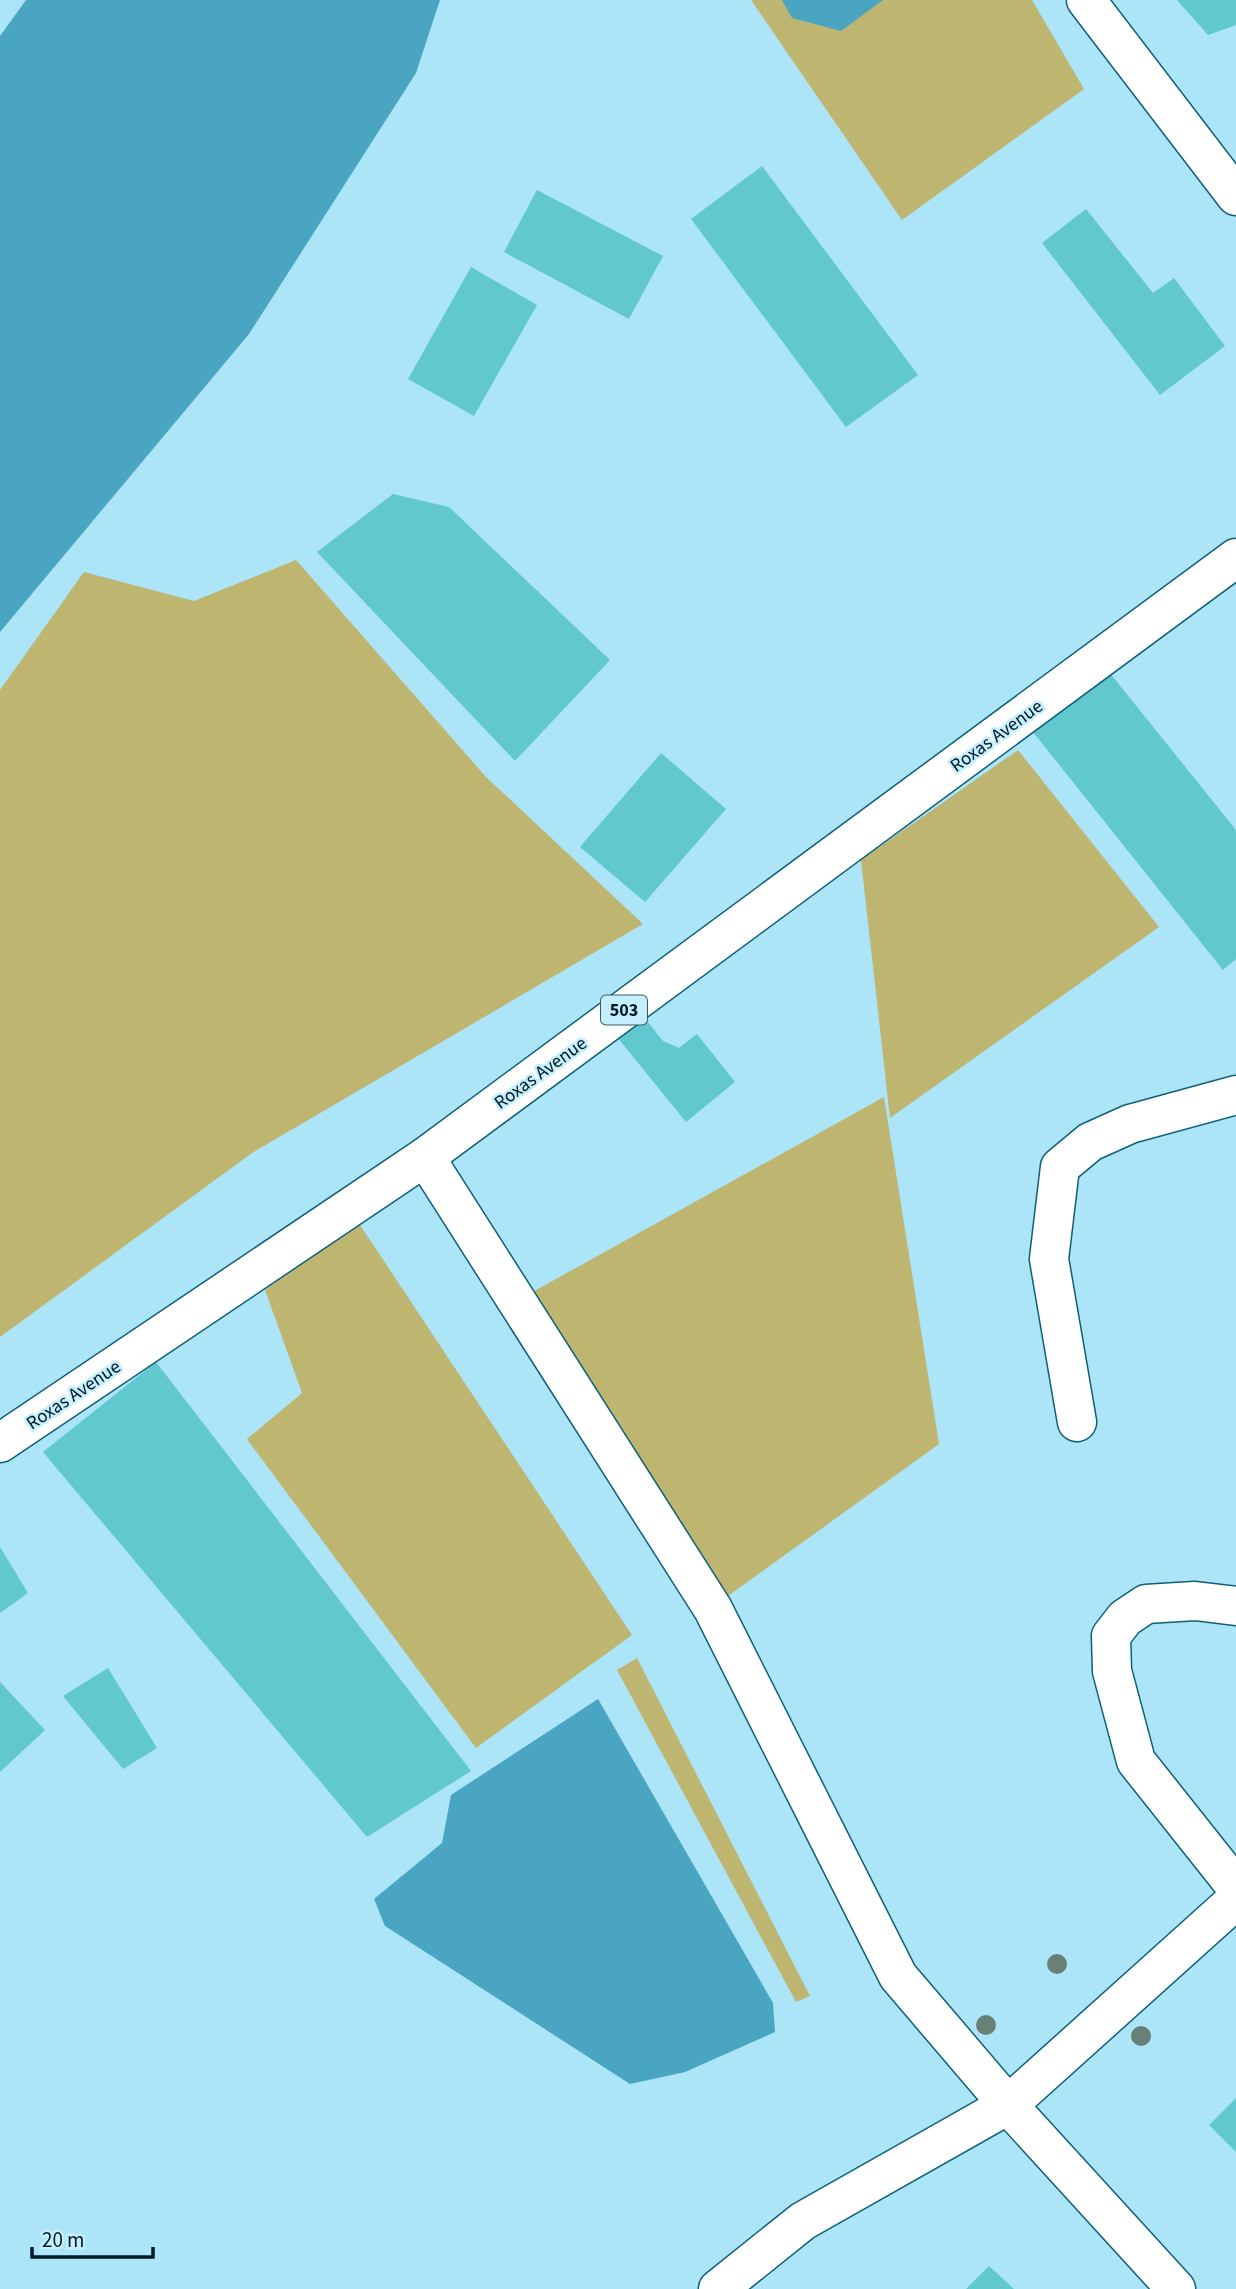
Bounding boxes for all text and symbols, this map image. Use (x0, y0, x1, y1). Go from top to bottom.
street label: Roxas Avenue (945, 693, 1049, 779)
road number: 503 (601, 995, 647, 1024)
street label: Roxas Avenue (489, 1030, 593, 1116)
street label: Roxas Avenue (21, 1354, 126, 1437)
scale bar (32, 2216, 152, 2260)
text: 20 m (42, 2225, 84, 2255)

